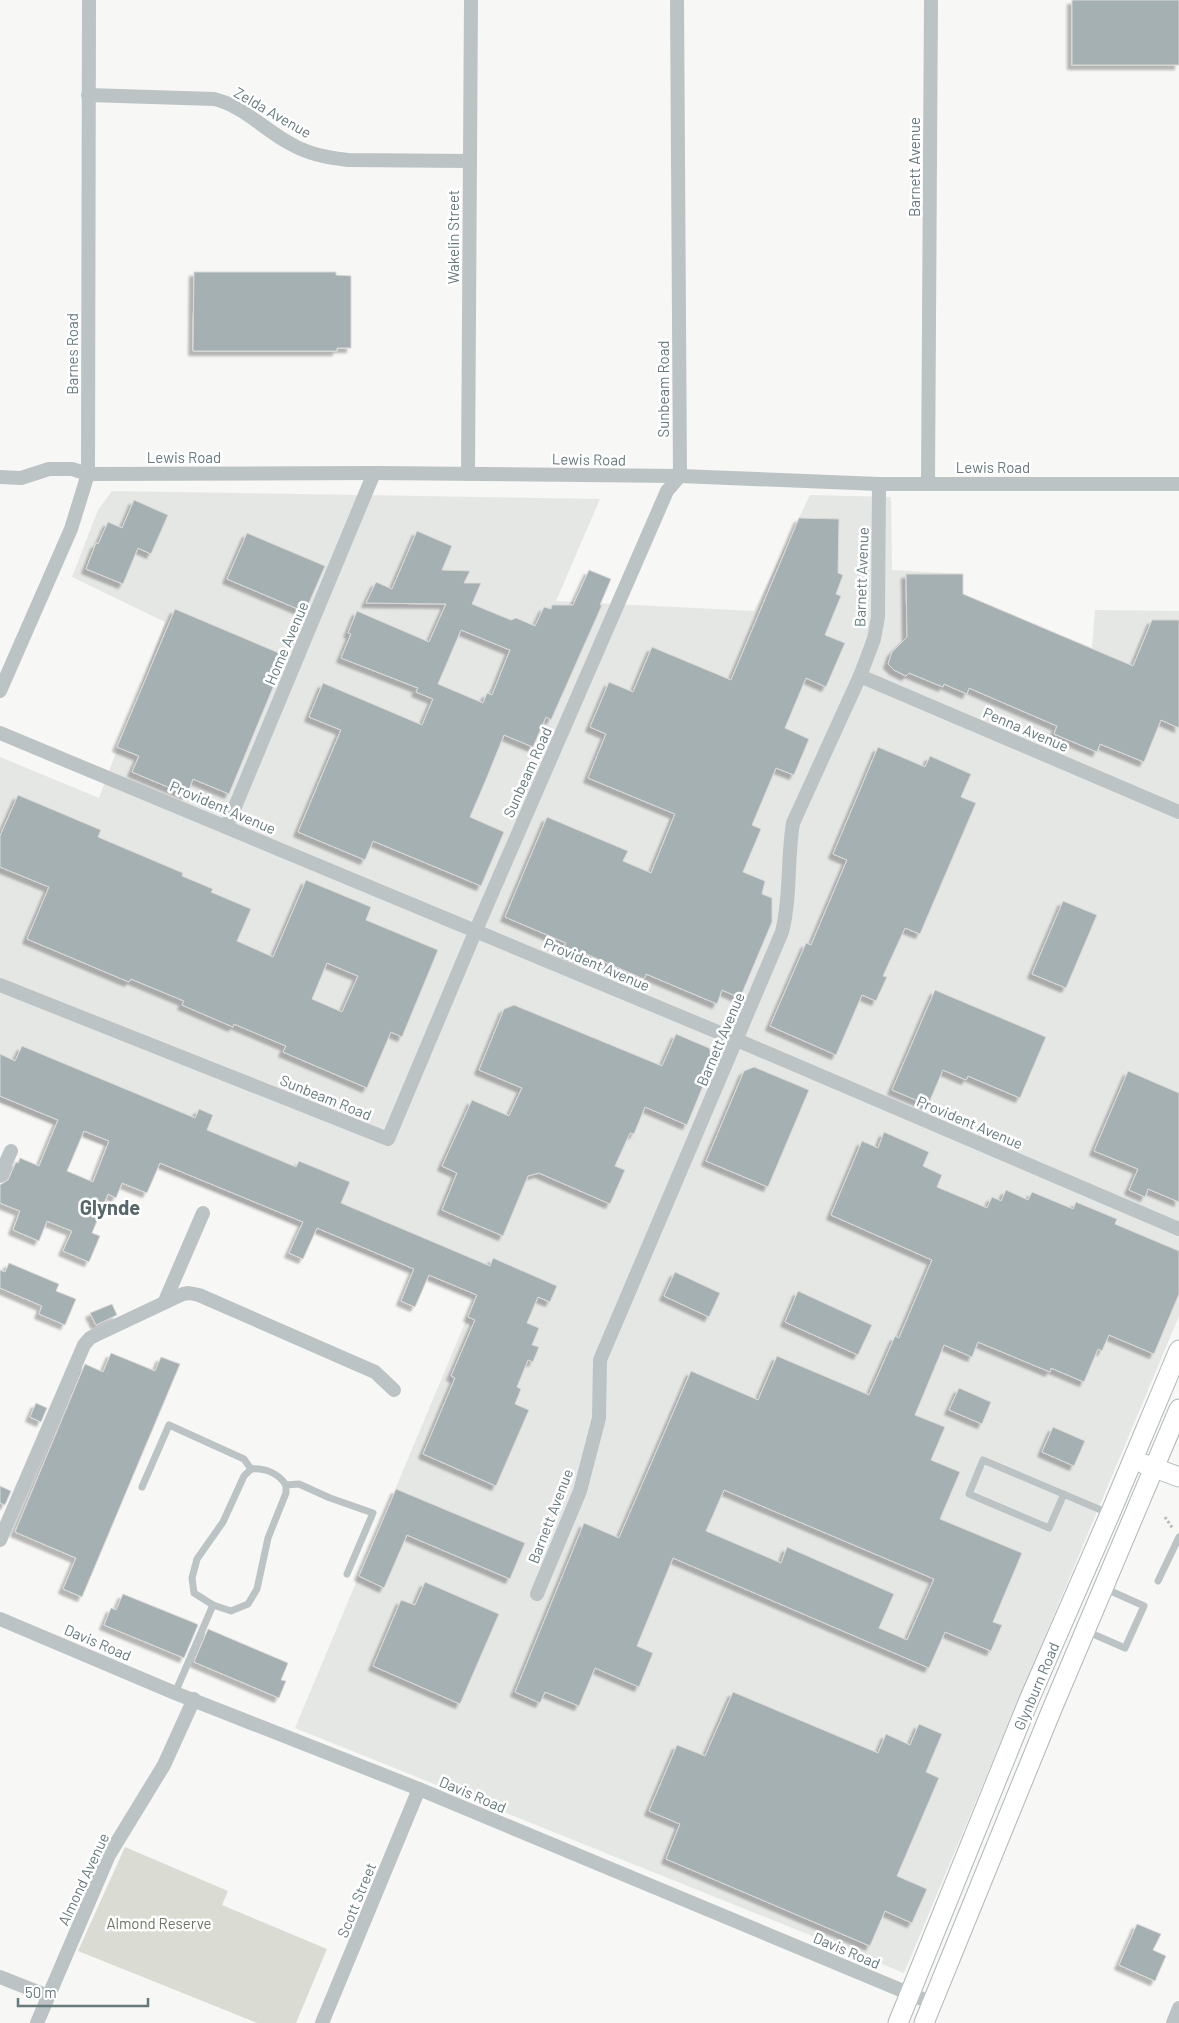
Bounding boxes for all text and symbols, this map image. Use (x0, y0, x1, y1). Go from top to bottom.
street label: Zelda Avenue (231, 83, 315, 141)
street label: Barnett Avenue (905, 117, 923, 217)
street label: Wakelin Street (444, 190, 462, 284)
street label: Barnes Road (63, 313, 81, 395)
street label: Sunbeam Road (654, 340, 672, 438)
street label: Lewis Road (147, 448, 221, 466)
street label: Lewis Road (552, 449, 626, 469)
street label: Lewis Road (956, 458, 1030, 476)
street label: Barnett Avenue (850, 527, 872, 627)
street label: Home Avenue (260, 599, 312, 687)
street label: Penna Avenue (981, 703, 1071, 755)
street label: Sunbeam Road (499, 724, 555, 820)
street label: Provident Avenue (167, 777, 279, 837)
street label: Provident Avenue (541, 934, 653, 994)
street label: Barnett Avenue (692, 990, 748, 1088)
street label: Sunbeam Road (278, 1070, 374, 1124)
street label: Provident Avenue (914, 1092, 1026, 1152)
district label: Glynde (80, 1195, 140, 1219)
street label: Barnett Avenue (524, 1466, 576, 1566)
street label: Davis Road (62, 1620, 134, 1664)
street label: Glynburn Road (1009, 1639, 1063, 1733)
street label: Davis Road (437, 1772, 509, 1816)
street label: Almond Avenue (54, 1830, 112, 1928)
street label: Scott Street (333, 1860, 379, 1940)
park label: Almond Reserve (106, 1914, 212, 1932)
street label: Davis Road (811, 1928, 883, 1972)
scale bar (18, 1976, 148, 2008)
text: 50 m (25, 1983, 57, 2001)

